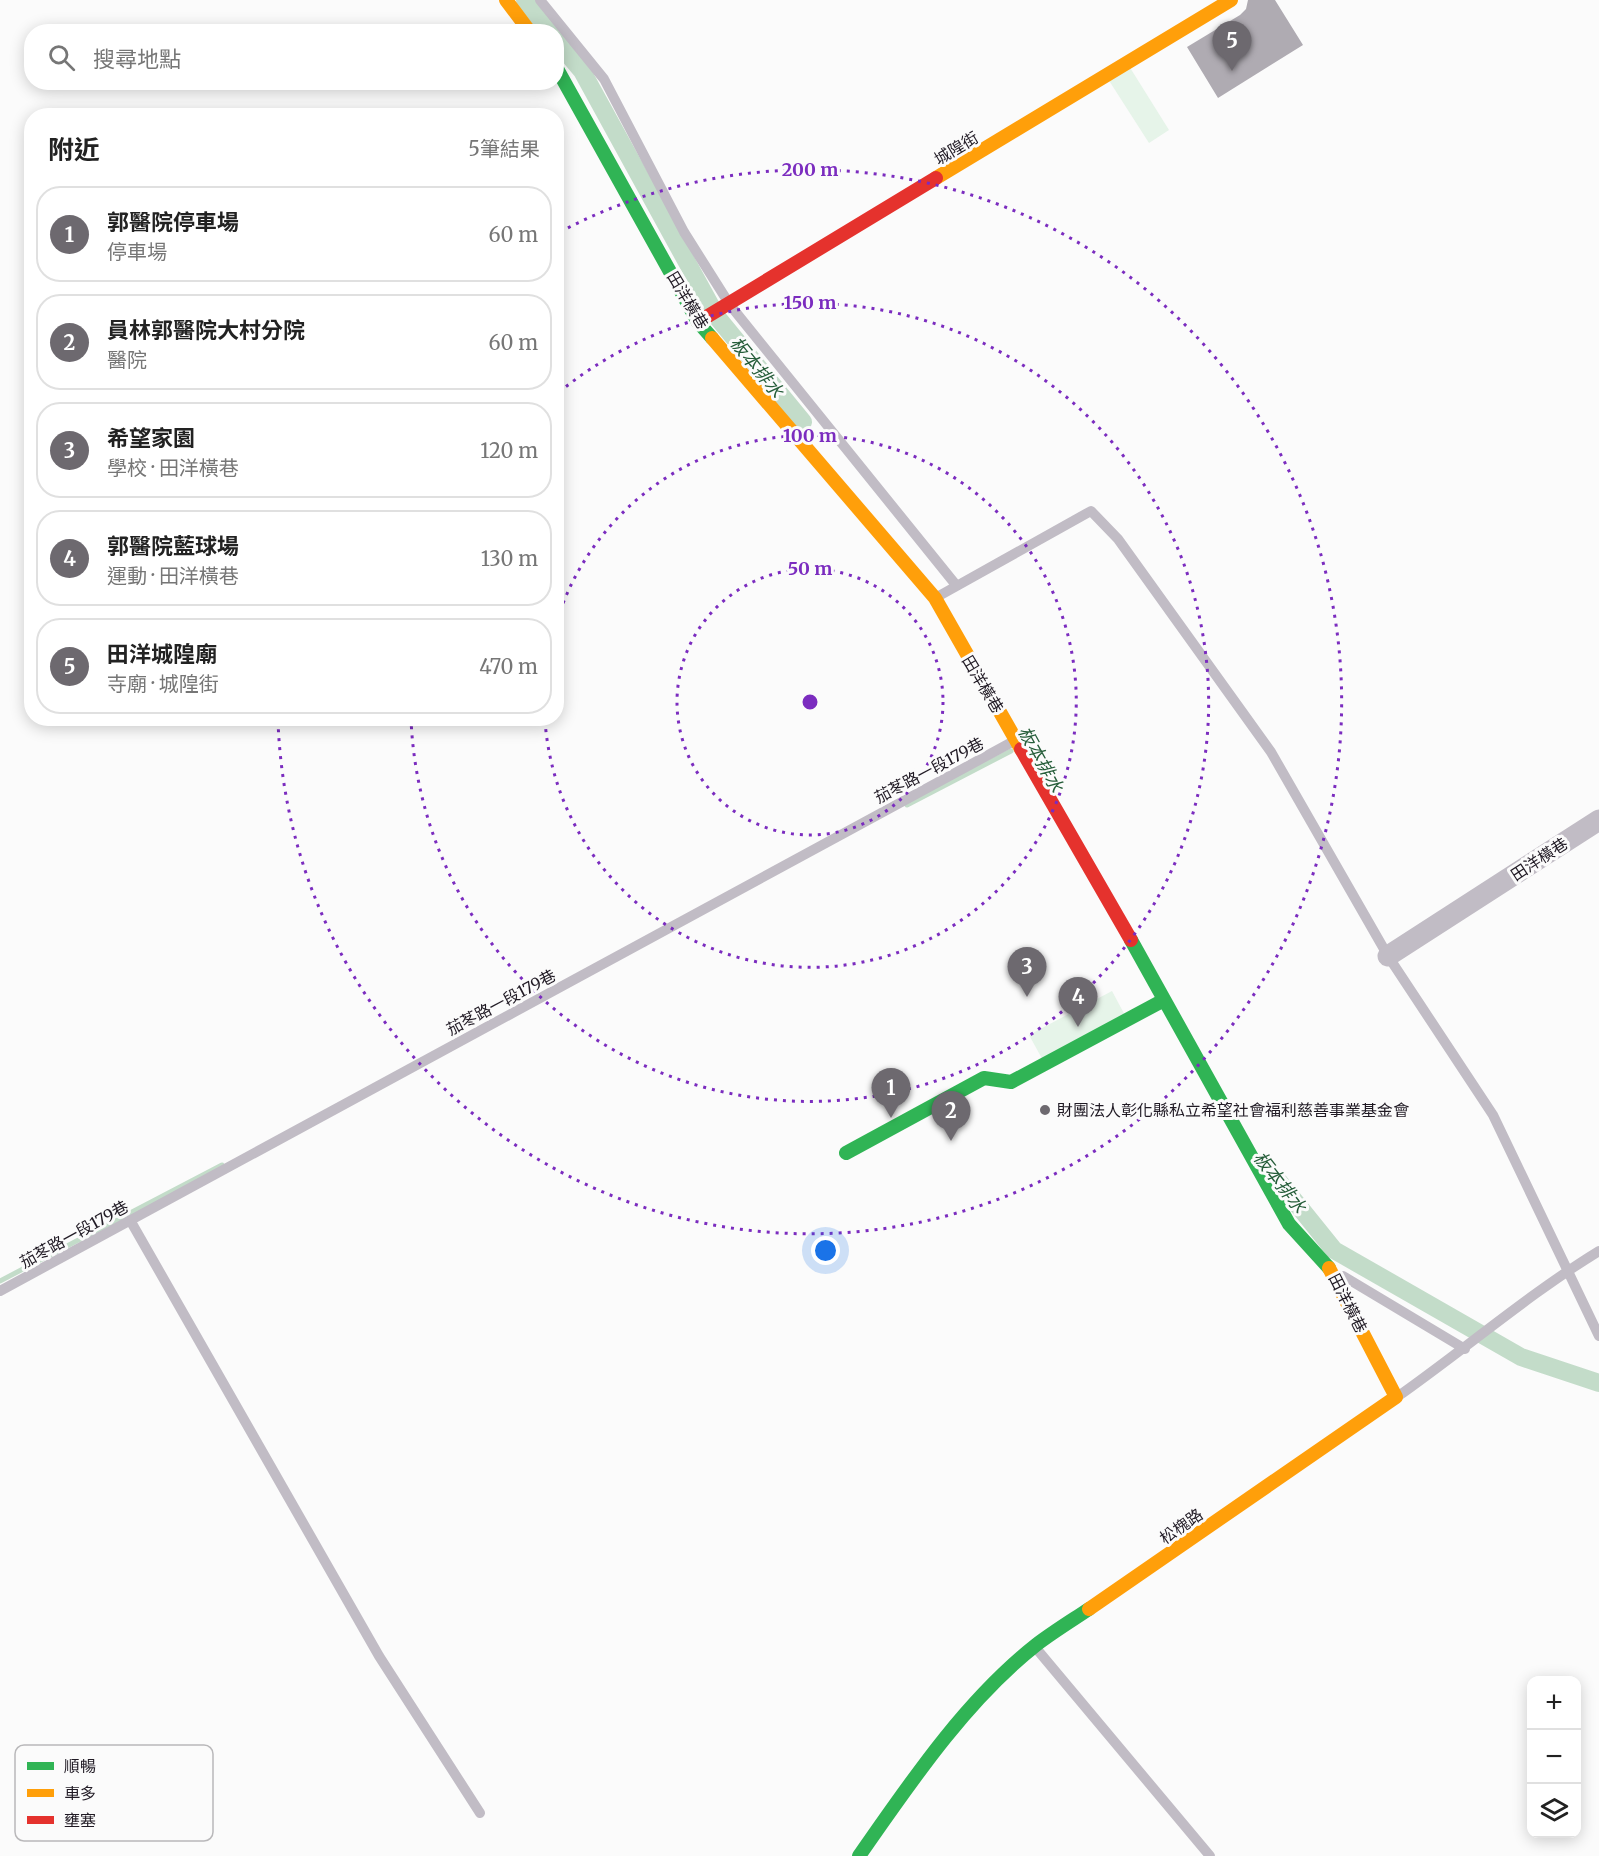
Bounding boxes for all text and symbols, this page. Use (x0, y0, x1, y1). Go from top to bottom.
pin: 5 (1212, 22, 1252, 71)
search box (24, 24, 564, 90)
icon: search (45, 41, 78, 74)
text: 搜尋地點 (93, 45, 181, 73)
street label: 城隍街 (930, 127, 982, 169)
text: 附近 (48, 133, 100, 166)
text: 5筆結果 (468, 136, 540, 161)
text: 200 m (782, 158, 838, 181)
text: 郭醫院停車場 (107, 208, 239, 236)
text: 1 (65, 222, 74, 247)
text: 60 m (488, 222, 538, 247)
text: 停車場 (107, 239, 167, 264)
street label: 田洋橫巷 (663, 267, 713, 333)
text: 150 m (784, 291, 836, 314)
text: 員林郭醫院大村分院 (107, 316, 305, 344)
text: 2 (64, 330, 75, 355)
text: 60 m (488, 330, 538, 355)
water label: 板本排水 (725, 332, 789, 403)
text: 醫院 (107, 347, 147, 372)
text: 希望家園 (107, 424, 195, 452)
text: 100 m (783, 424, 837, 447)
text: 3 (64, 438, 75, 463)
text: 120 m (480, 438, 538, 463)
text: 學校 · 田洋橫巷 (107, 455, 239, 480)
text: 郭醫院藍球場 (107, 532, 239, 560)
text: 4 (63, 546, 76, 571)
text: 130 m (481, 546, 538, 571)
text: 50 m (788, 557, 832, 580)
text: 運動 · 田洋橫巷 (107, 563, 239, 588)
text: 田洋城隍廟 (107, 640, 217, 668)
street label: 田洋橫巷 (958, 651, 1008, 717)
text: 5 (64, 654, 75, 679)
text: 470 m (479, 654, 538, 679)
text: 寺廟 · 城隍街 (107, 671, 219, 696)
centre of rings (800, 692, 820, 712)
water label: 板本排水 (1013, 722, 1069, 797)
street label: 茄苳路一段179巷 (871, 733, 987, 807)
street label: 田洋橫巷 (1507, 833, 1571, 885)
pin: 3 (1008, 948, 1046, 997)
street label: 茄苳路一段179巷 (443, 965, 559, 1039)
pin: 4 (1058, 978, 1098, 1027)
pin: 1 (872, 1068, 910, 1118)
pin: 2 (932, 1092, 970, 1141)
place label: 財團法人彰化縣私立希望社會福利慈善事業基金會 (1057, 1100, 1409, 1120)
marker: 財團法人彰化縣私立希望社會福利慈善事業基金會 (1038, 1103, 1052, 1117)
water label: 板本排水 (1249, 1147, 1312, 1218)
street label: 茄苳路一段179巷 (16, 1196, 132, 1272)
your location (811, 1236, 840, 1265)
street label: 田洋橫巷 (1325, 1270, 1371, 1336)
street label: 松槐路 (1156, 1504, 1206, 1548)
map controls (1527, 1676, 1581, 1838)
button: + (1527, 1676, 1581, 1730)
button: − (1527, 1730, 1581, 1784)
legend (15, 1745, 213, 1841)
text: 順暢 (64, 1756, 96, 1776)
text: 車多 (64, 1783, 96, 1803)
button: layers (1527, 1784, 1581, 1838)
text: 壅塞 (64, 1810, 96, 1830)

